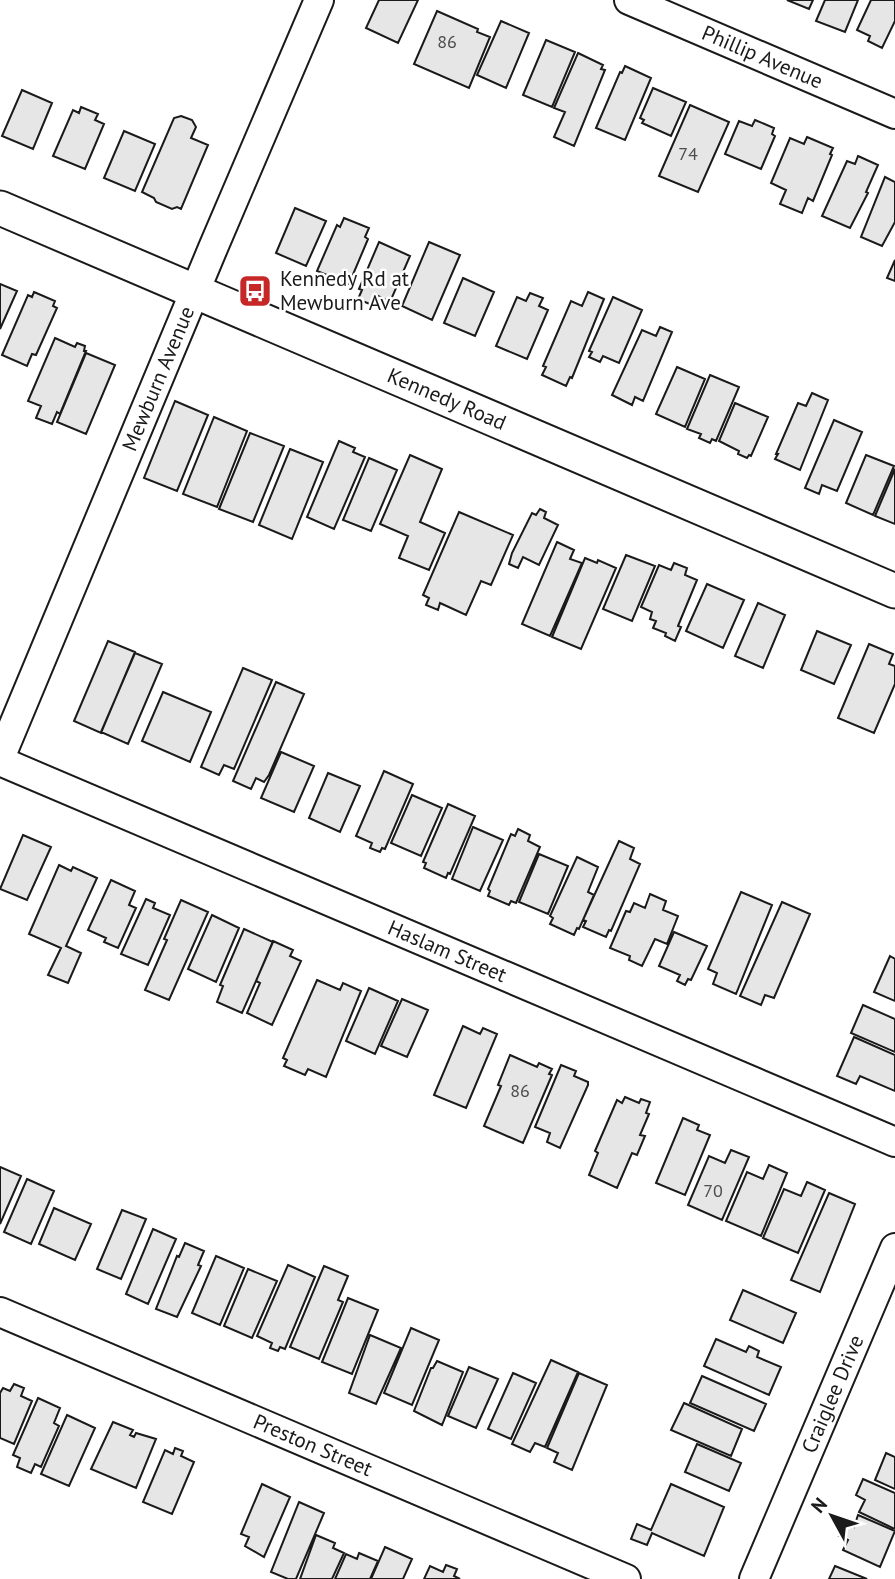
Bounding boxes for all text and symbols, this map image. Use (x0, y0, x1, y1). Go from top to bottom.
street label: Phillip Avenue (698, 19, 827, 94)
house number: 86 (437, 30, 457, 53)
house number: 74 (678, 142, 698, 165)
place label: Kennedy Rd at Mewburn Ave (280, 265, 409, 316)
bus stop icon: Kennedy Rd at Mewburn Ave (236, 272, 274, 310)
street label: Mewburn Avenue (116, 302, 200, 455)
street label: Kennedy Road (383, 361, 511, 436)
street label: Haslam Street (384, 914, 511, 988)
house number: 86 (510, 1079, 530, 1102)
house number: 70 (703, 1179, 723, 1202)
street label: Craiglee Drive (795, 1331, 869, 1457)
street label: Preston Street (249, 1408, 376, 1482)
north arrow (797, 1481, 867, 1551)
text: N (806, 1493, 832, 1518)

